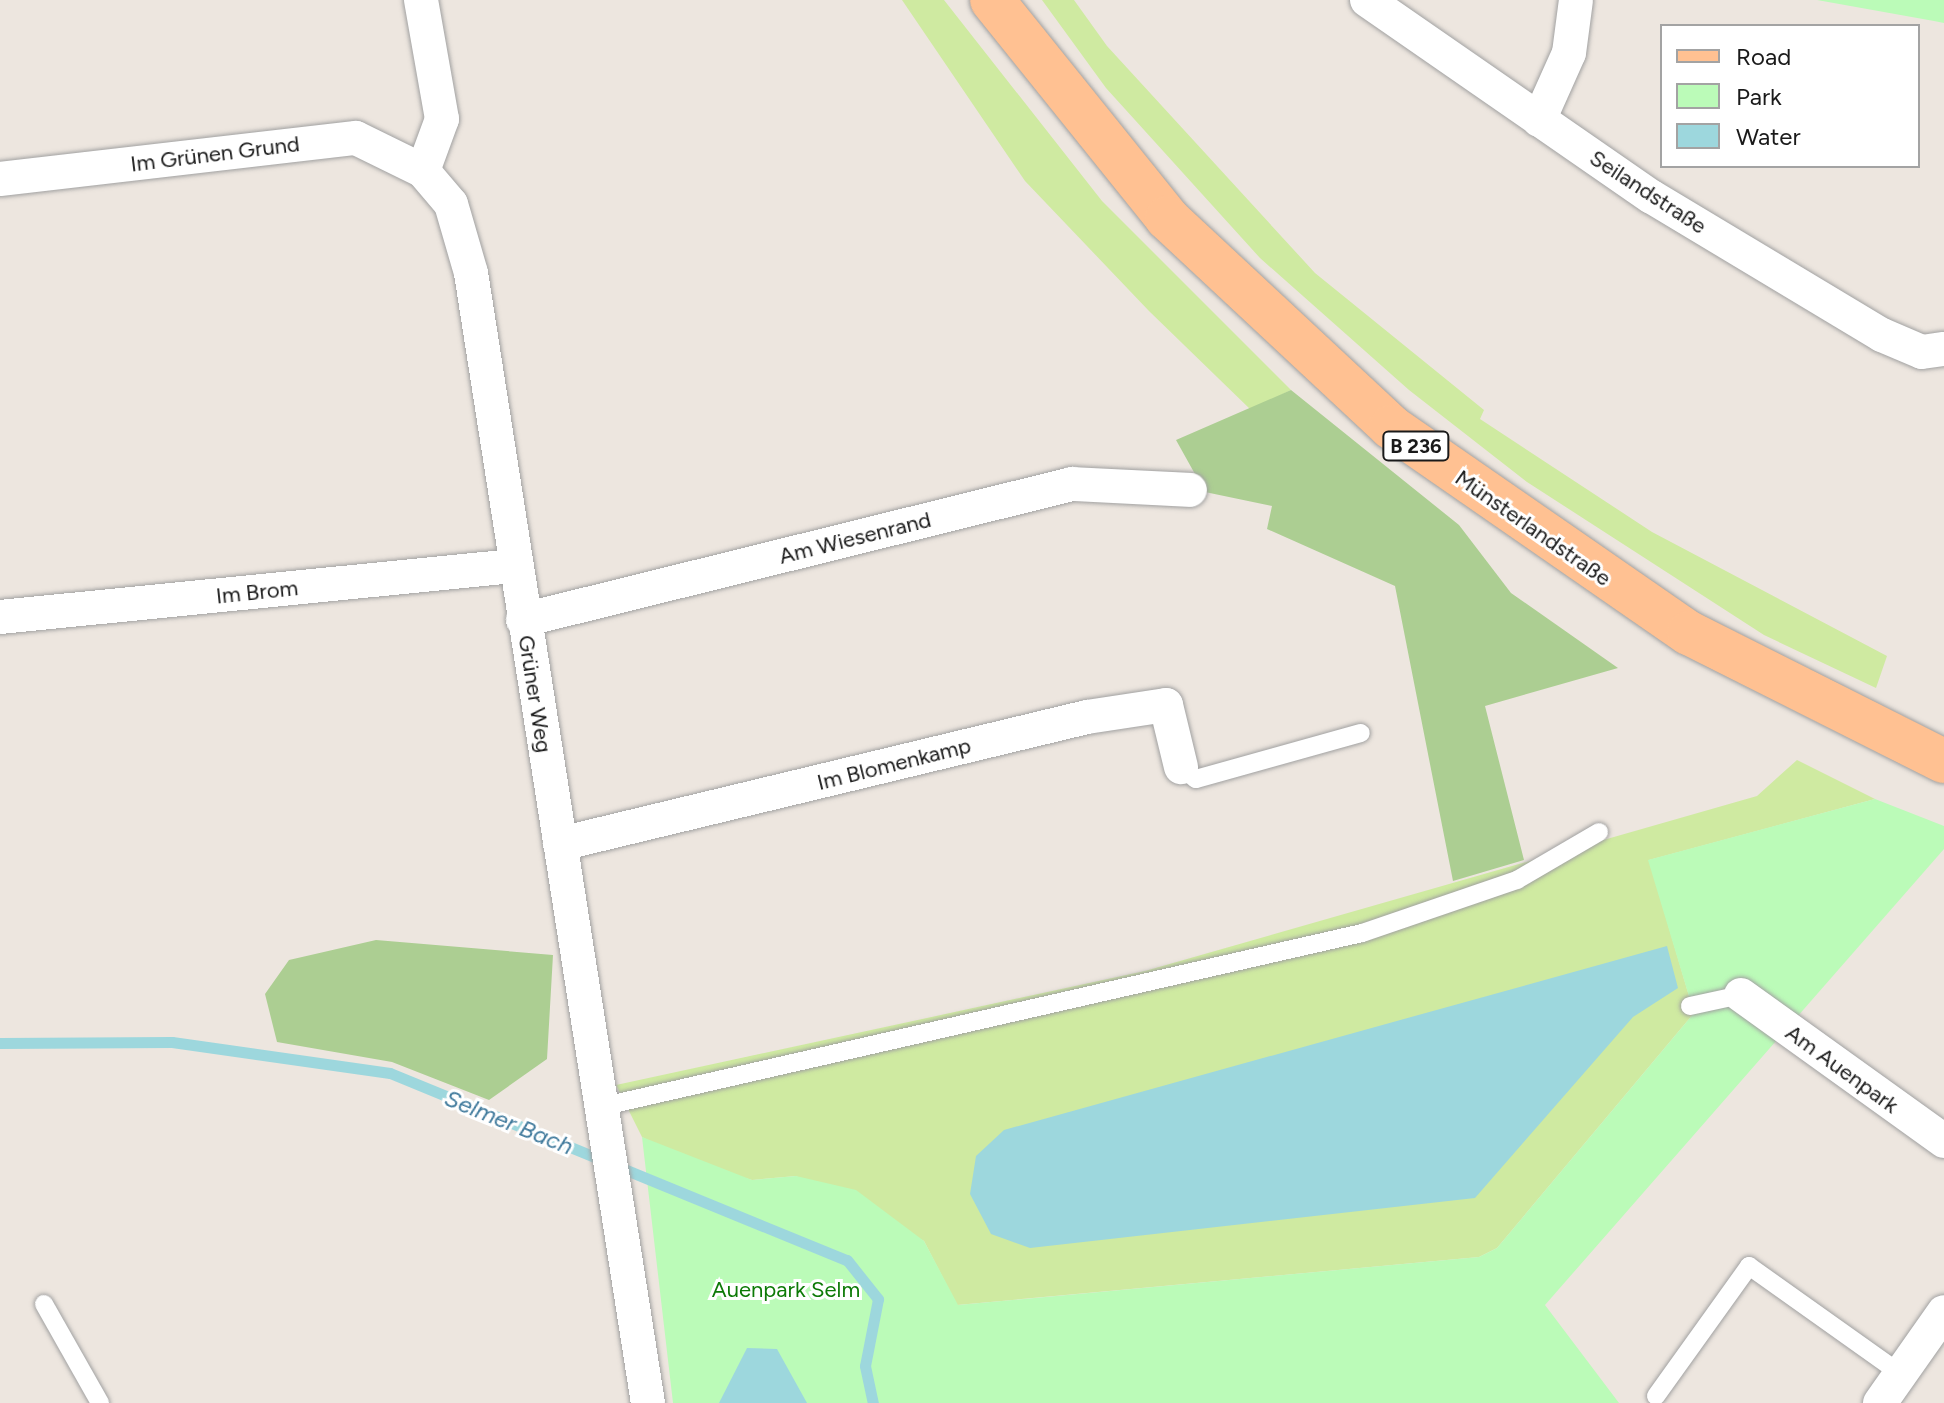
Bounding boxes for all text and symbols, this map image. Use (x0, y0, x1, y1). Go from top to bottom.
legend (1660, 24, 1920, 168)
text: Road (1736, 42, 1791, 71)
text: Park (1736, 82, 1782, 111)
text: Water (1736, 122, 1801, 151)
street label: Im Grünen Grund (129, 131, 301, 177)
street label: Seilandstraße (1585, 145, 1711, 239)
road number: B 236 (1382, 430, 1450, 462)
street label: Münsterlandstraße (1450, 464, 1616, 592)
street label: Am Wiesenrand (776, 506, 934, 570)
street label: Im Brom (215, 575, 299, 609)
street label: Grüner Weg (513, 633, 557, 755)
street label: Im Blomenkamp (814, 732, 974, 796)
street label: Am Auenpark (1781, 1019, 1903, 1119)
water label: Selmer Bach (441, 1083, 577, 1161)
park label: Auenpark Selm (712, 1277, 860, 1303)

